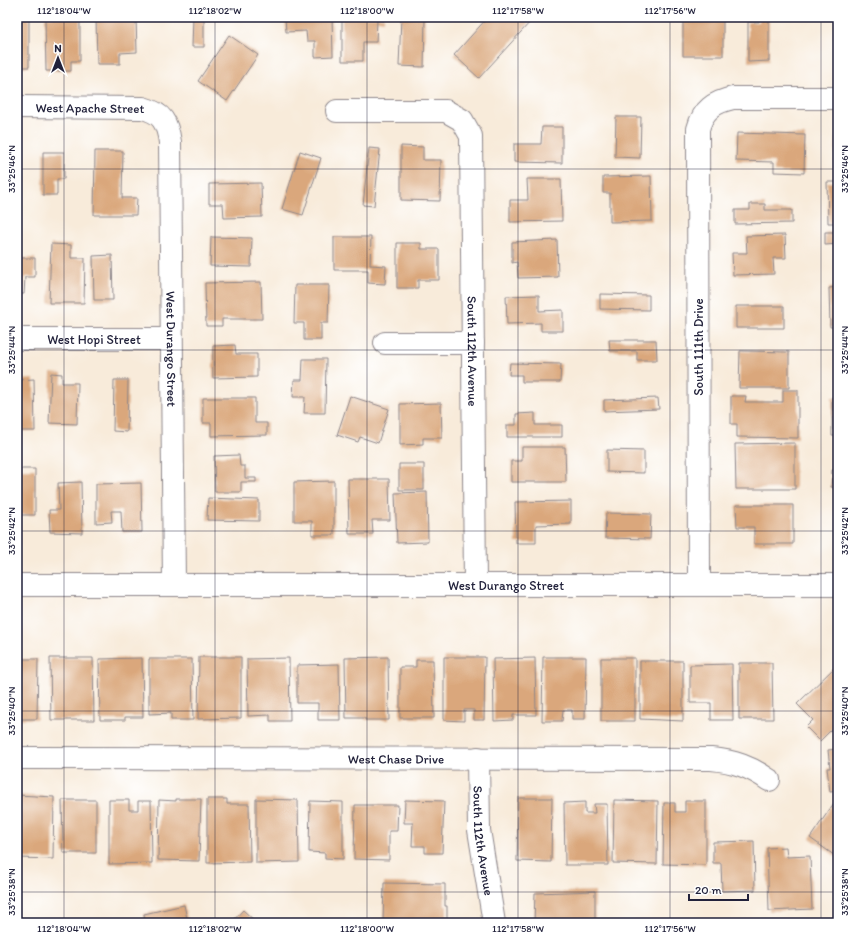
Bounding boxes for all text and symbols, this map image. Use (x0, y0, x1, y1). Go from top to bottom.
text: 112°18'04"W (37, 4, 91, 17)
text: 112°18'02"W (188, 4, 242, 17)
text: 112°18'00"W (340, 4, 394, 17)
text: 112°17'58"W (492, 4, 544, 17)
text: 112°17'56"W (644, 4, 696, 17)
north arrow (38, 38, 78, 78)
text: N (54, 42, 62, 55)
street label: West Apache Street (36, 100, 145, 116)
text: 33°25'46"N (5, 145, 18, 193)
text: 33°25'46"N (838, 145, 851, 193)
street label: West Durango Street (163, 291, 179, 407)
street label: South 112th Avenue (464, 296, 480, 407)
street label: South 111th Drive (691, 298, 706, 396)
text: 33°25'44"N (5, 325, 18, 374)
text: 33°25'44"N (838, 325, 851, 374)
street label: West Hopi Street (47, 332, 141, 347)
text: 33°25'42"N (5, 507, 18, 555)
text: 33°25'42"N (838, 507, 851, 555)
street label: West Durango Street (448, 578, 564, 593)
text: 33°25'40"N (5, 686, 18, 735)
text: 33°25'40"N (838, 686, 851, 735)
street label: West Chase Drive (348, 751, 444, 767)
street label: South 112th Avenue (470, 786, 496, 897)
text: 33°25'38"N (5, 868, 18, 916)
text: 33°25'38"N (838, 868, 851, 916)
scale bar (689, 876, 748, 902)
text: 20 m (695, 883, 722, 897)
text: 112°18'04"W (37, 922, 91, 935)
text: 112°18'02"W (188, 922, 242, 935)
text: 112°18'00"W (340, 922, 394, 935)
text: 112°17'58"W (492, 922, 544, 935)
text: 112°17'56"W (644, 922, 696, 935)

